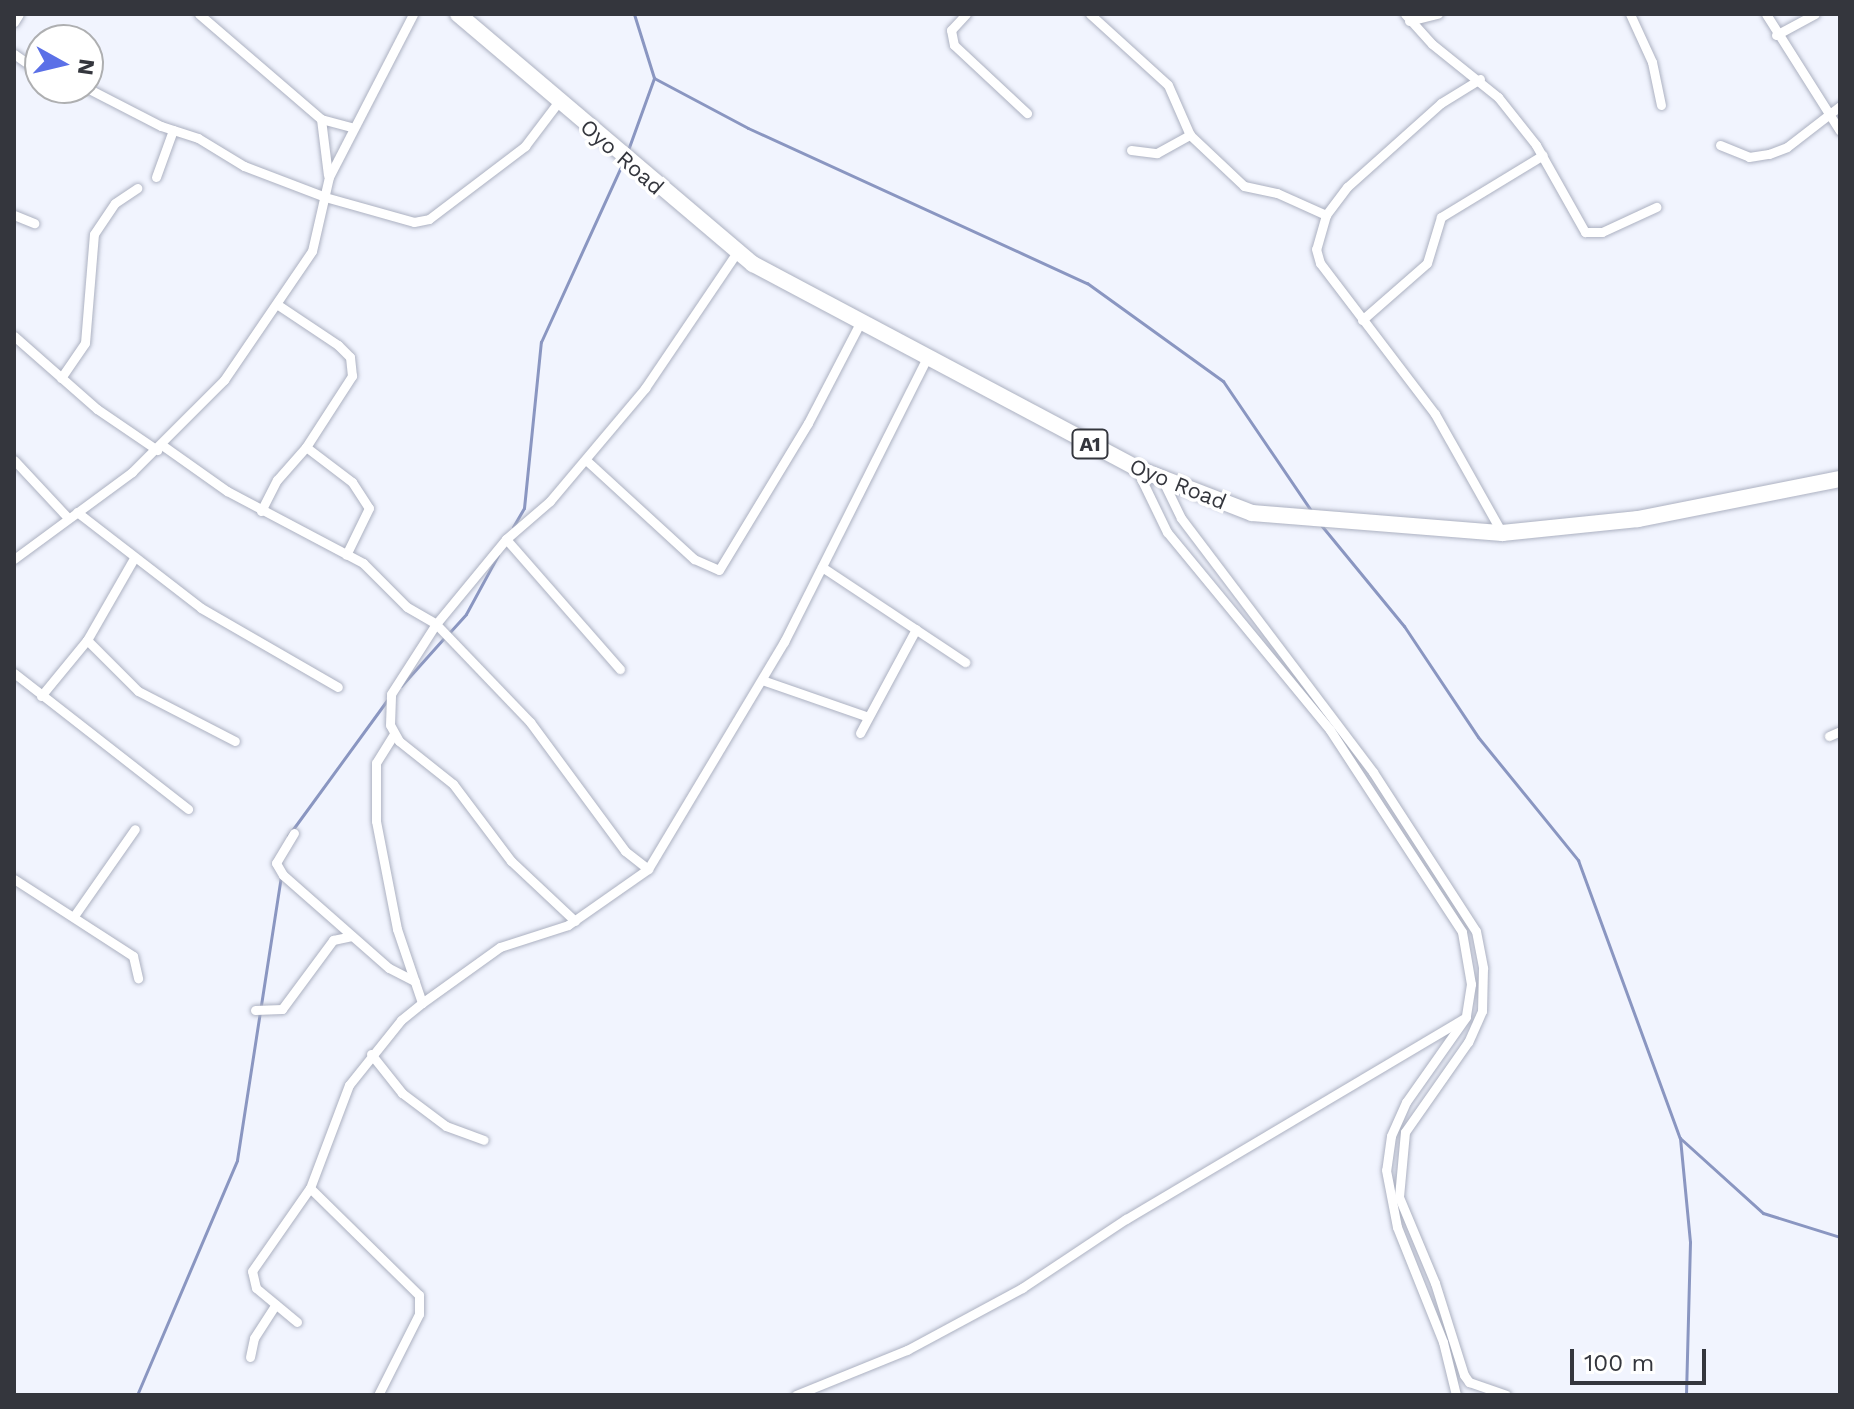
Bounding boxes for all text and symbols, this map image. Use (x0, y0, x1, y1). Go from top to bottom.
north arrow (24, 24, 104, 104)
text: N (73, 57, 100, 77)
street label: Oyo Road (575, 114, 669, 200)
road number: A1 (1070, 428, 1110, 460)
street label: Oyo Road (1126, 453, 1230, 515)
scale bar (1574, 1333, 1710, 1383)
text: 100 m (1584, 1349, 1654, 1377)

